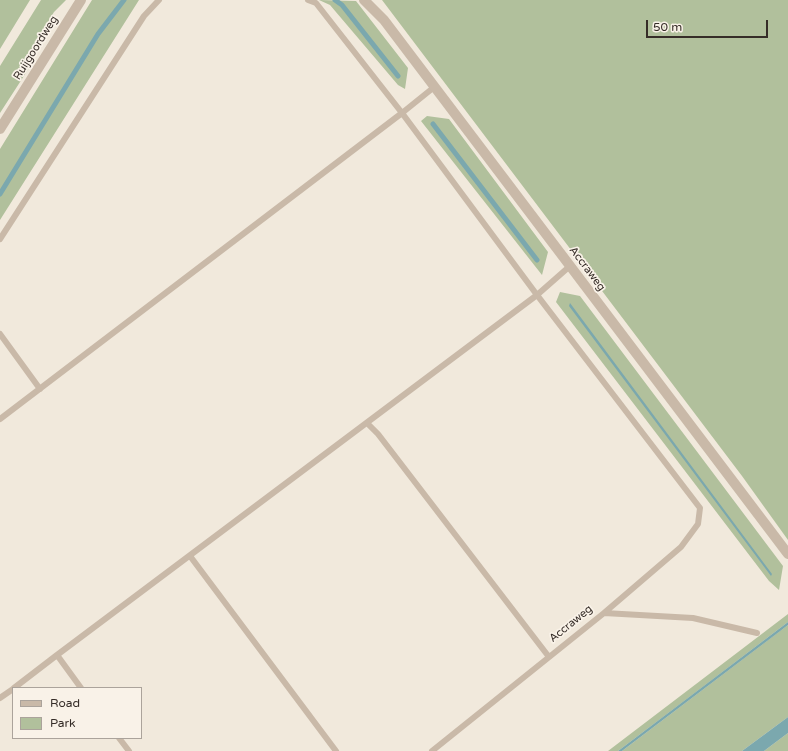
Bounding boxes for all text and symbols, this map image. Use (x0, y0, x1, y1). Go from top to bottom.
scale bar (648, 12, 770, 38)
street label: Ruijgoordweg (11, 13, 61, 83)
text: 50 m (653, 20, 682, 34)
street label: Accraweg (566, 244, 608, 294)
street label: Accraweg (547, 603, 595, 645)
legend (12, 687, 142, 739)
text: Road (50, 696, 80, 710)
text: Park (50, 716, 76, 730)

